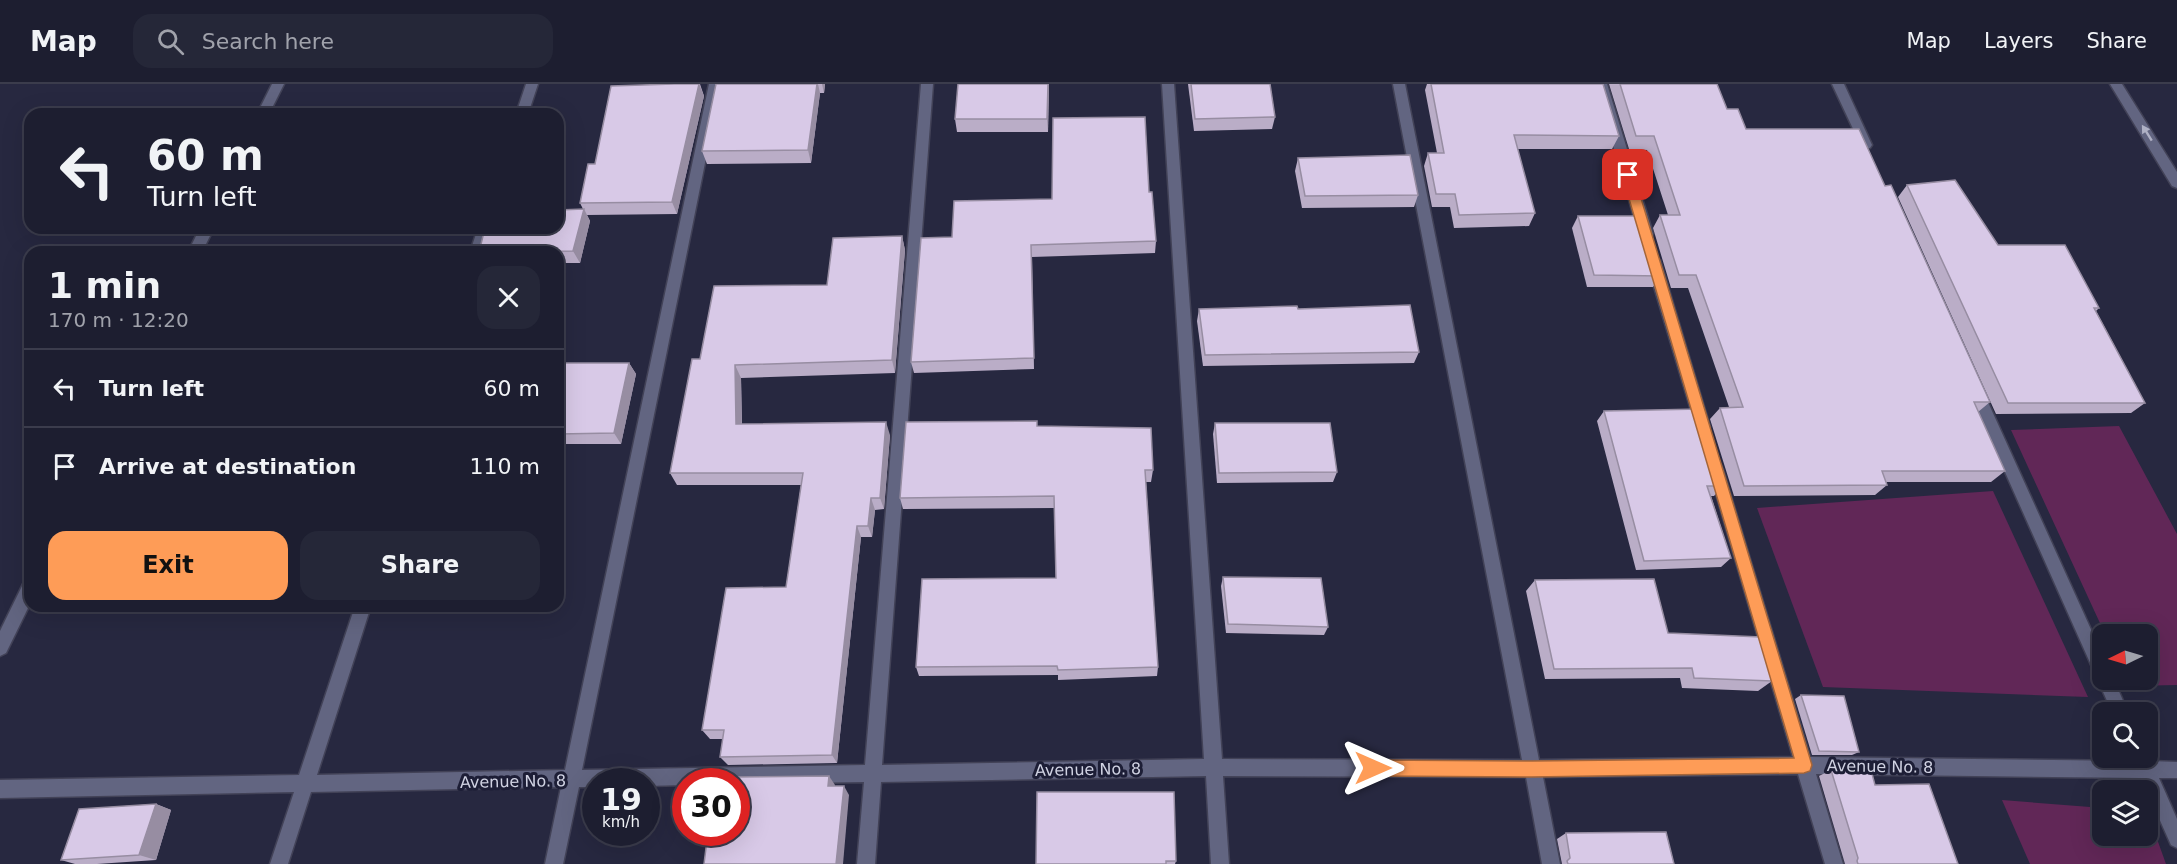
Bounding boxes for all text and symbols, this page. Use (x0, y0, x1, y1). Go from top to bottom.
search box (133, 14, 553, 68)
text: Map (30, 25, 97, 58)
icon: search (154, 25, 187, 58)
text: Search here (202, 29, 334, 54)
text: Map (1907, 29, 1951, 53)
text: Layers (1984, 29, 2053, 53)
text: Share (2086, 29, 2147, 53)
one-way arrow (2141, 125, 2152, 141)
text: 60 m (147, 131, 264, 180)
icon: left (48, 132, 126, 210)
pin (1602, 149, 1653, 200)
icon: arrive (1611, 158, 1644, 191)
text: Turn left (147, 181, 257, 212)
text: 1 min (48, 265, 161, 306)
button: close (477, 266, 540, 329)
text: 170 m · 12:20 (48, 308, 189, 332)
icon: left (48, 372, 81, 405)
text: Turn left (99, 376, 204, 401)
text: 60 m (484, 376, 540, 401)
icon: arrive (48, 450, 81, 483)
text: Arrive at destination (99, 454, 356, 479)
text: 110 m (470, 454, 540, 479)
button: Exit (48, 531, 288, 600)
button: Share (300, 531, 540, 600)
north arrow (2092, 624, 2158, 690)
map controls (2092, 624, 2158, 846)
button: search (2092, 702, 2158, 768)
position arrow (1341, 736, 1405, 800)
street label: Avenue No. 8 (1827, 756, 1933, 777)
street label: Avenue No. 8 (1035, 759, 1141, 780)
speed limit sign: 30 (672, 768, 750, 846)
street label: Avenue No. 8 (460, 771, 566, 792)
button: layers (2092, 780, 2158, 846)
text: 19 (600, 782, 642, 817)
text: km/h (602, 813, 640, 831)

